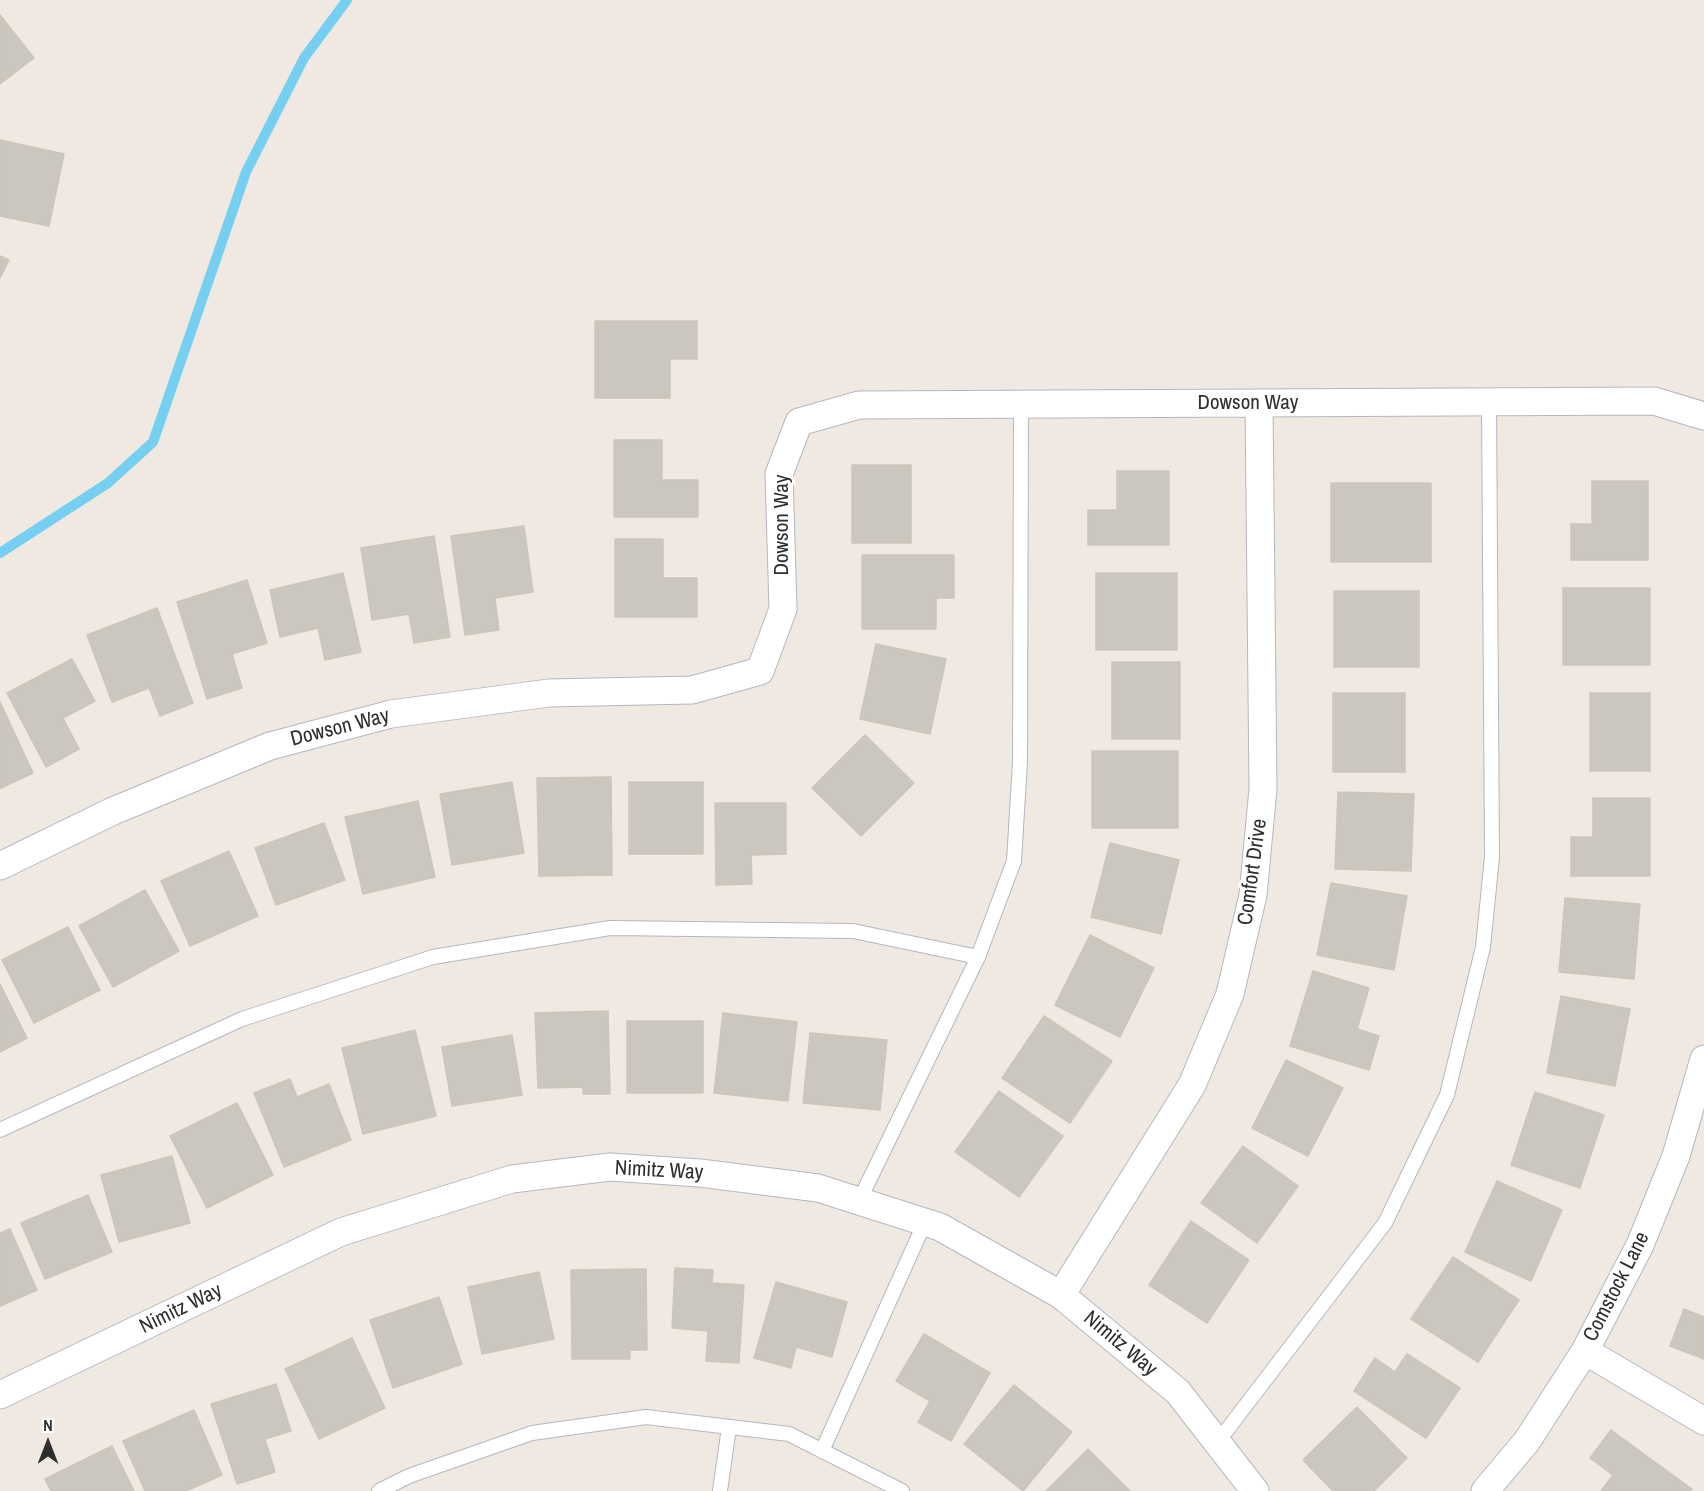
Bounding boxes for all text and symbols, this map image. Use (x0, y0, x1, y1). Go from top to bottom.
street label: Dowson Way (1198, 390, 1298, 416)
street label: Dowson Way (769, 475, 795, 575)
street label: Dowson Way (288, 704, 392, 752)
street label: Comfort Drive (1233, 817, 1273, 927)
street label: Nimitz Way (614, 1156, 704, 1186)
street label: Comstock Lane (1579, 1228, 1655, 1346)
street label: Nimitz Way (136, 1278, 226, 1340)
street label: Nimitz Way (1078, 1306, 1162, 1382)
north arrow (18, 1413, 78, 1473)
text: N (43, 1414, 53, 1436)

